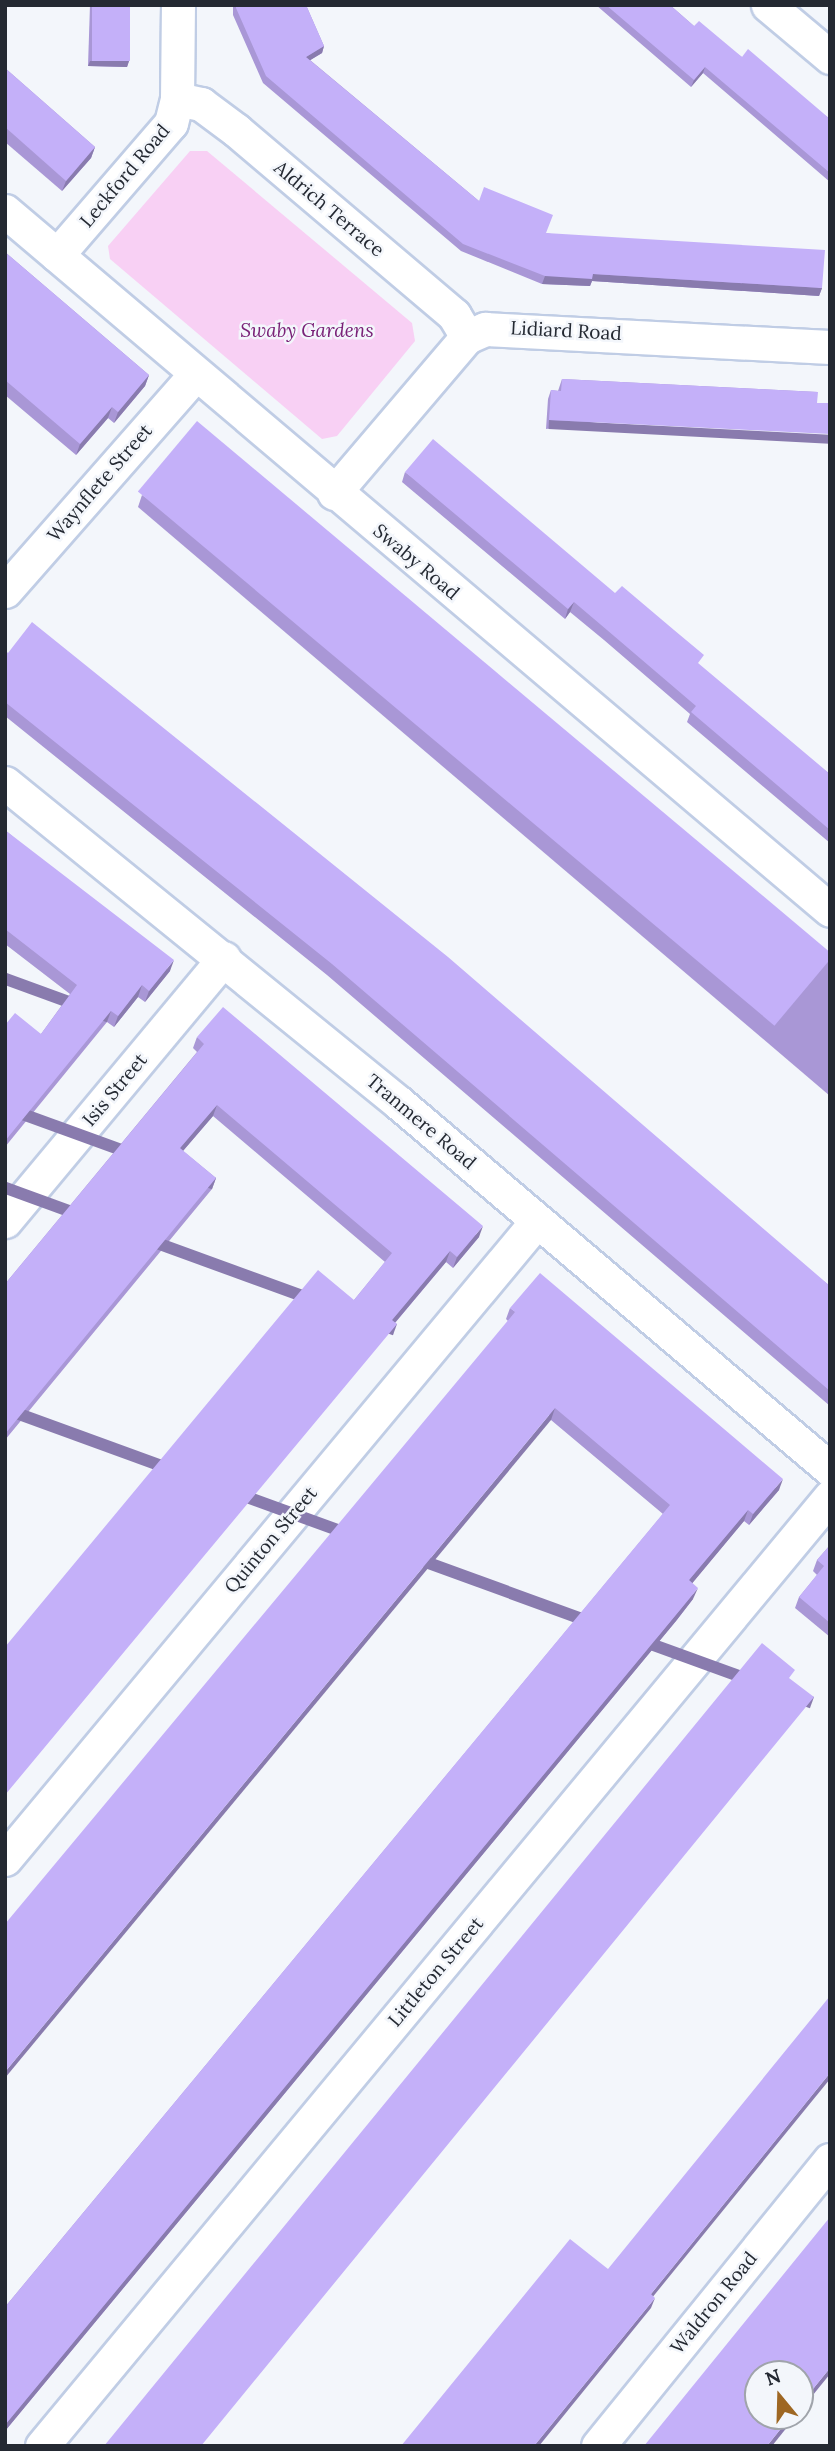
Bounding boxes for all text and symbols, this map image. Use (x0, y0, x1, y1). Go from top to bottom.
street label: Leckford Road (75, 120, 175, 232)
street label: Aldrich Terrace (269, 156, 389, 262)
street label: Lidiard Road (510, 317, 622, 345)
park label: Swaby Gardens (240, 320, 374, 342)
street label: Waynflete Street (43, 420, 157, 546)
street label: Swaby Road (368, 519, 464, 605)
street label: Isis Street (78, 1049, 152, 1131)
street label: Tranmere Road (362, 1070, 480, 1174)
street label: Quinton Street (220, 1482, 322, 1598)
street label: Littleton Street (384, 1913, 488, 2031)
street label: Waldron Road (666, 2248, 762, 2358)
north arrow (744, 2360, 814, 2430)
text: N (762, 2363, 784, 2391)

